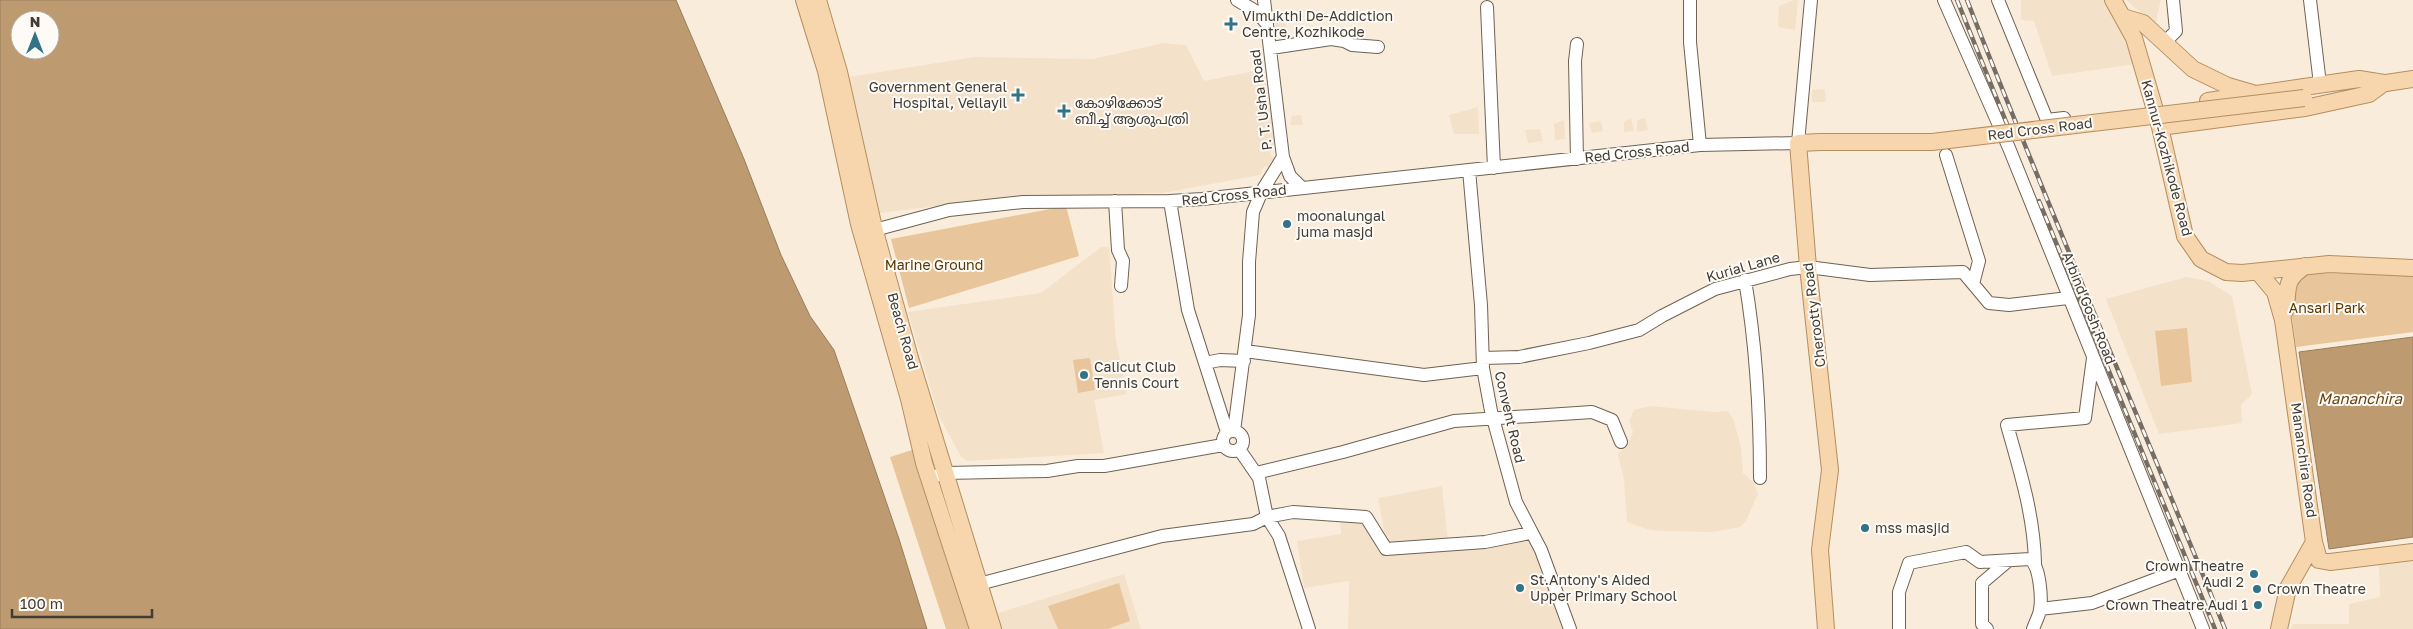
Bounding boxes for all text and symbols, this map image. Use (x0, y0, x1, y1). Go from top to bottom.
place label: Vimukthi De-Addiction Centre, Kozhikode (1242, 7, 1393, 40)
north arrow (10, 10, 60, 60)
text: N (30, 13, 40, 30)
marker: Vimukthi De-Addiction Centre, Kozhikode (1224, 17, 1238, 31)
street label: P. T. Usha Road (1246, 49, 1275, 152)
place label: Government General Hospital, Vellayil (869, 78, 1007, 111)
street label: Kannur-Kozhikode Road (2138, 78, 2197, 238)
marker: Government General Hospital, Vellayil (1011, 88, 1025, 102)
place label: കോഴിക്കോട് ബീച്ച് ആശുപത്രി (1075, 94, 1189, 128)
marker: കോഴിക്കോട് ബീച്ച് ആശുപത്രി (1057, 104, 1071, 118)
street label: Red Cross Road (1987, 114, 2093, 143)
street label: Red Cross Road (1584, 138, 1690, 165)
street label: Red Cross Road (1181, 181, 1287, 208)
place label: moonalungal juma masjd (1296, 207, 1385, 240)
marker: moonalungal juma masjd (1281, 218, 1293, 230)
street label: Kurial Lane (1704, 248, 1782, 285)
street label: Arbind Gosh Road (2059, 249, 2120, 367)
park label: Marine Ground (885, 256, 983, 273)
street label: Cherootty Road (1799, 262, 1828, 368)
street label: Beach Road (884, 290, 923, 371)
park label: Ansari Park (2289, 299, 2365, 316)
place label: Calicut Club Tennis Court (1094, 358, 1179, 391)
marker: Calicut Club Tennis Court (1078, 369, 1090, 381)
street label: Convent Road (1492, 369, 1529, 465)
water label: Mananchira (2318, 389, 2402, 407)
street label: Mananchira Road (2288, 401, 2321, 519)
place label: mss masjid (1875, 519, 1950, 536)
marker: mss masjid (1859, 522, 1871, 534)
place label: Crown Theatre Audi 2 (2145, 557, 2244, 590)
marker: Crown Theatre Audi 2 (2248, 568, 2260, 580)
place label: St.Antony's Aided Upper Primary School (1530, 571, 1677, 604)
place label: Crown Theatre (2267, 580, 2366, 597)
marker: St.Antony's Aided Upper Primary School (1514, 582, 1526, 594)
marker: Crown Theatre (2251, 583, 2263, 595)
scale bar (12, 586, 152, 618)
text: 100 m (20, 594, 63, 612)
place label: Crown Theatre Audi 1 (2106, 596, 2248, 613)
marker: Crown Theatre Audi 1 (2252, 599, 2264, 611)

